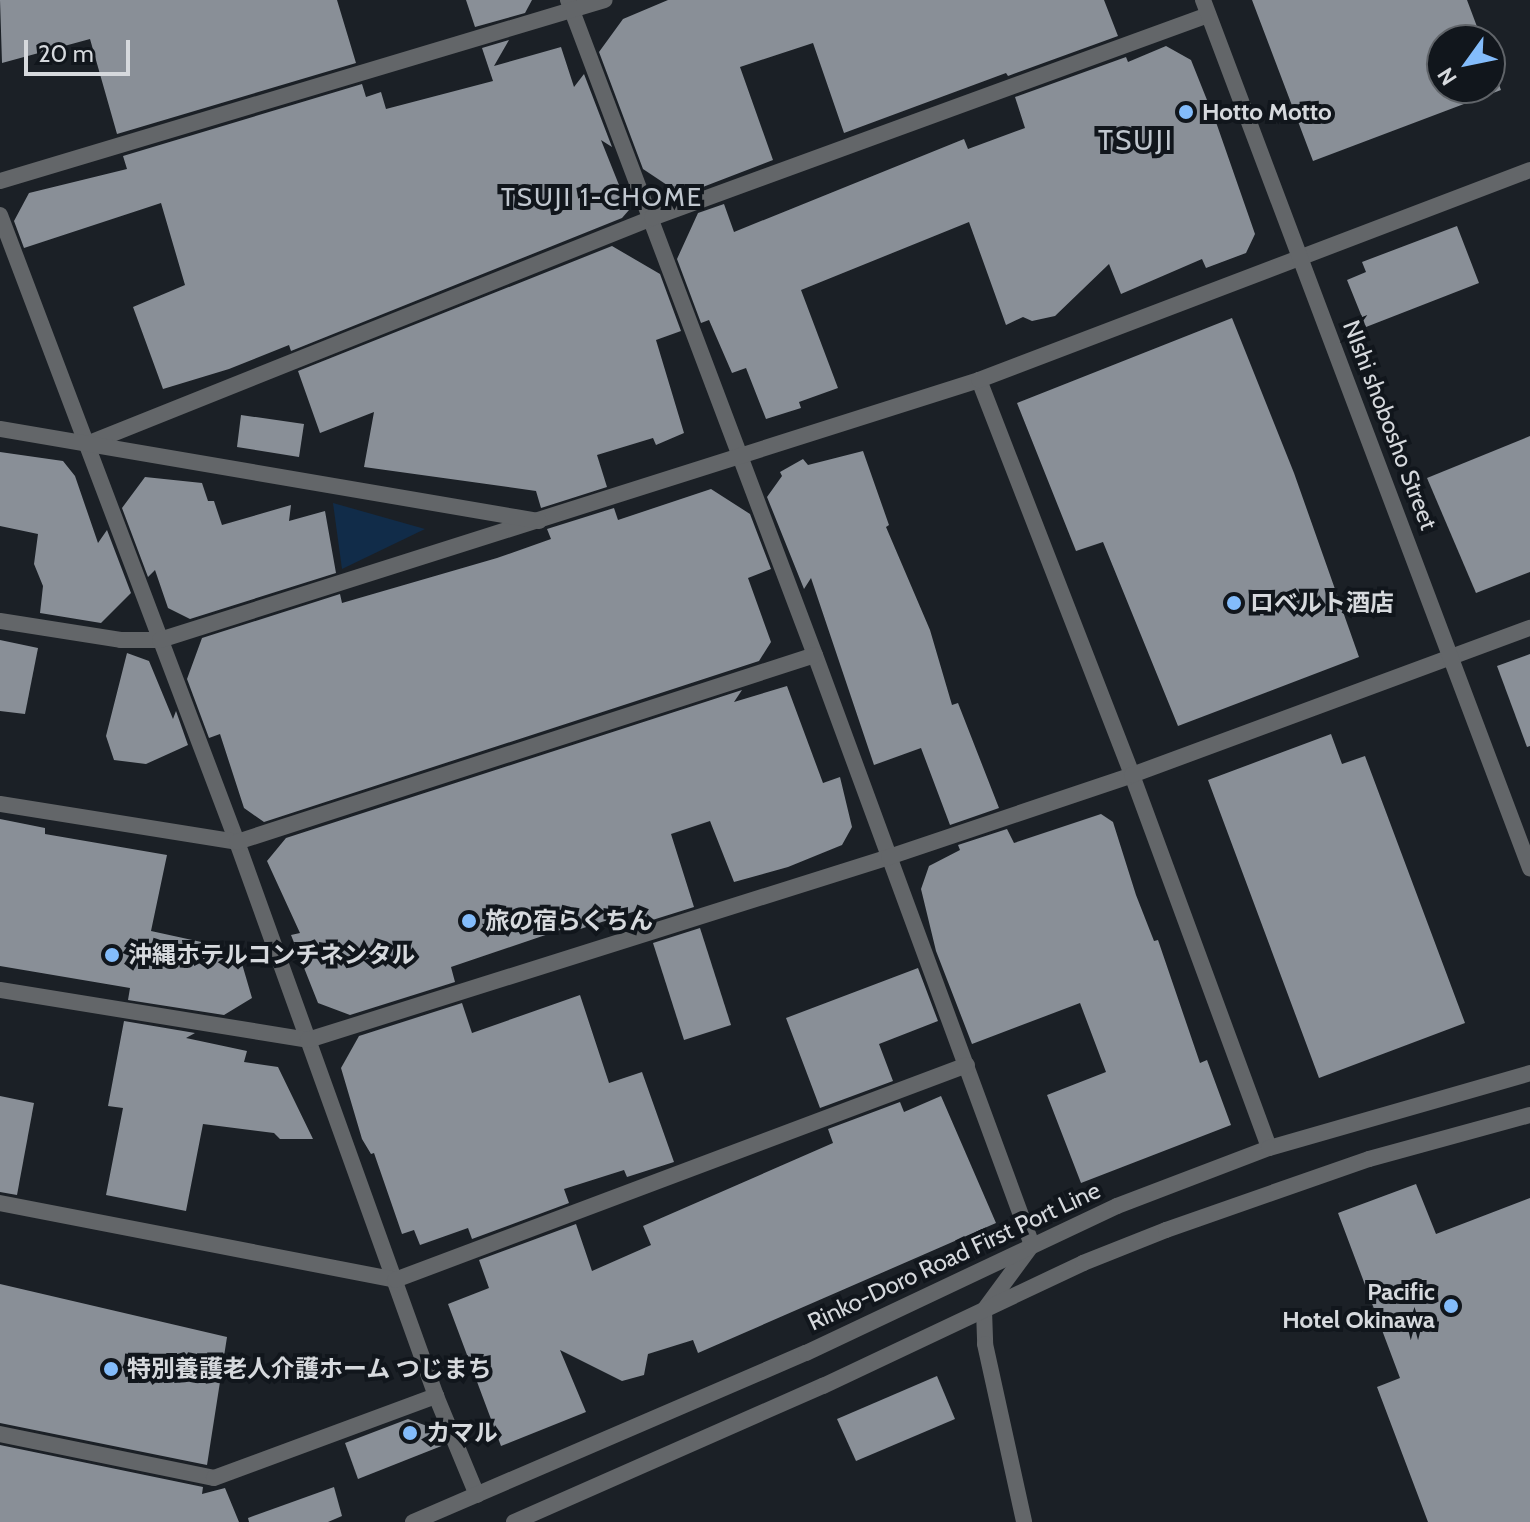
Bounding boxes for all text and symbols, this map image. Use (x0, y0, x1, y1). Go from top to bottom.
scale bar (28, 24, 134, 74)
north arrow (1426, 24, 1506, 104)
text: 20 m (38, 39, 94, 68)
text: N (1432, 62, 1463, 90)
place label: Hotto Motto (1202, 98, 1332, 126)
marker: Hotto Motto (1177, 103, 1195, 121)
district label: TSUJI (1098, 123, 1174, 157)
district label: TSUJI 1-CHOME (501, 182, 703, 214)
street label: NIshi shobosho Street (1337, 316, 1443, 534)
place label: ロベルト酒店 (1250, 589, 1394, 617)
marker: ロベルト酒店 (1225, 594, 1243, 612)
place label: 旅の宿らくちん (485, 907, 653, 935)
marker: 旅の宿らくちん (460, 912, 478, 930)
place label: 沖縄ホテルコンチネンタル (128, 941, 416, 969)
marker: 沖縄ホテルコンチネンタル (103, 946, 121, 964)
street label: Rinko-Doro Road First Port Line (803, 1175, 1105, 1337)
place label: Pacific Hotel Okinawa (1282, 1278, 1435, 1334)
marker: Pacific Hotel Okinawa (1442, 1297, 1460, 1315)
place label: 特別養護老人介護ホーム つじまち (127, 1355, 492, 1383)
marker: 特別養護老人介護ホーム つじまち (102, 1360, 120, 1378)
place label: カマル (426, 1419, 498, 1447)
marker: カマル (401, 1424, 419, 1442)

